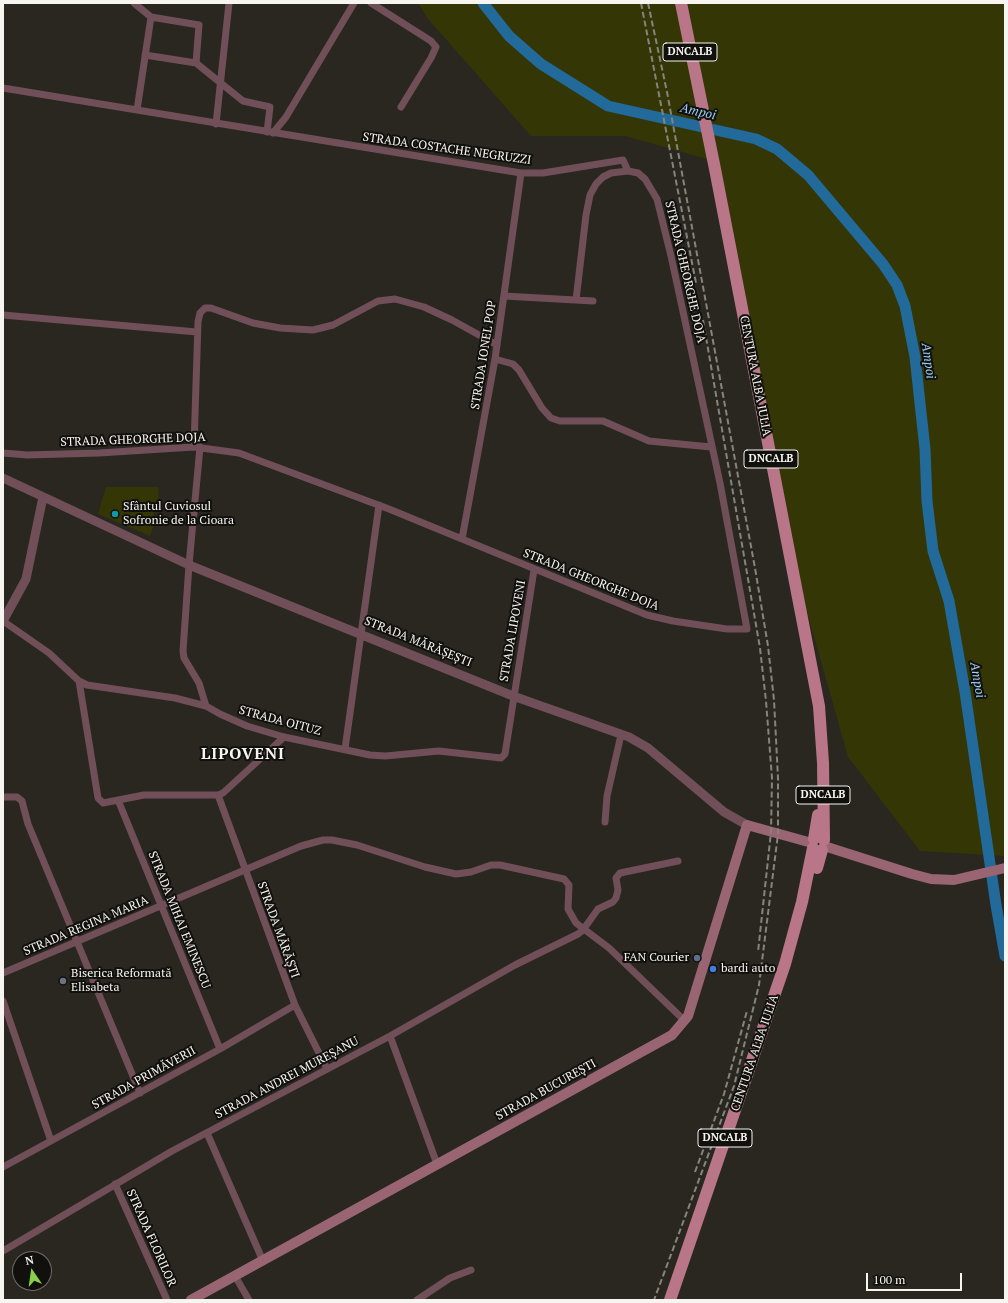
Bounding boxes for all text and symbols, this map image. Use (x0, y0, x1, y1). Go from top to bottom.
road number: DNCALB (663, 43, 717, 61)
water label: Ampoi (679, 100, 717, 124)
street label: STRADA COSTACHE NEGRUZZI (362, 130, 532, 168)
street label: STRADA GHEORGHE DOJA (662, 200, 708, 344)
street label: STRADA IONEL POP (468, 300, 500, 410)
street label: CENTURA ALBA IULIA (736, 315, 774, 437)
water label: Ampoi (918, 342, 938, 380)
street label: STRADA GHEORGHE DOJA (60, 430, 206, 450)
road number: DNCALB (744, 450, 798, 468)
place label: Sfântul Cuviosul Sofronie de la Cioara (123, 500, 234, 528)
marker: Sfântul Cuviosul Sofronie de la Cioara (110, 509, 120, 519)
street label: STRADA GHEORGHE DOJA (521, 546, 661, 614)
street label: STRADA LIPOVENI (497, 579, 529, 683)
street label: STRADA MĂRĂȘEȘTI (362, 614, 474, 670)
water label: Ampoi (966, 661, 988, 699)
street label: STRADA OITUZ (237, 703, 323, 739)
district label: LIPOVENI (201, 744, 285, 764)
road number: DNCALB (796, 786, 850, 804)
street label: STRADA MIHAI EMINESCU (145, 849, 213, 991)
street label: STRADA MĂRĂȘTI (254, 880, 302, 980)
street label: STRADA REGINA MARIA (21, 893, 151, 959)
place label: FAN Courier (624, 951, 689, 965)
marker: FAN Courier (692, 953, 702, 963)
place label: bardi auto (721, 962, 775, 976)
marker: bardi auto (708, 964, 718, 974)
place label: Biserica Reformată Elisabeta (71, 967, 172, 995)
marker: Biserica Reformată Elisabeta (58, 976, 68, 986)
street label: CENTURA ALBA IULIA (728, 993, 782, 1113)
street label: STRADA ANDREI MUREȘANU (213, 1034, 361, 1122)
street label: STRADA PRIMĂVERII (90, 1044, 198, 1112)
street label: STRADA BUCUREȘTI (493, 1056, 599, 1124)
road number: DNCALB (698, 1129, 752, 1147)
street label: STRADA FLORILOR (123, 1187, 179, 1289)
north arrow (12, 1251, 52, 1291)
text: N (24, 1253, 35, 1268)
scale bar (868, 1265, 964, 1291)
text: 100 m (873, 1272, 905, 1287)

